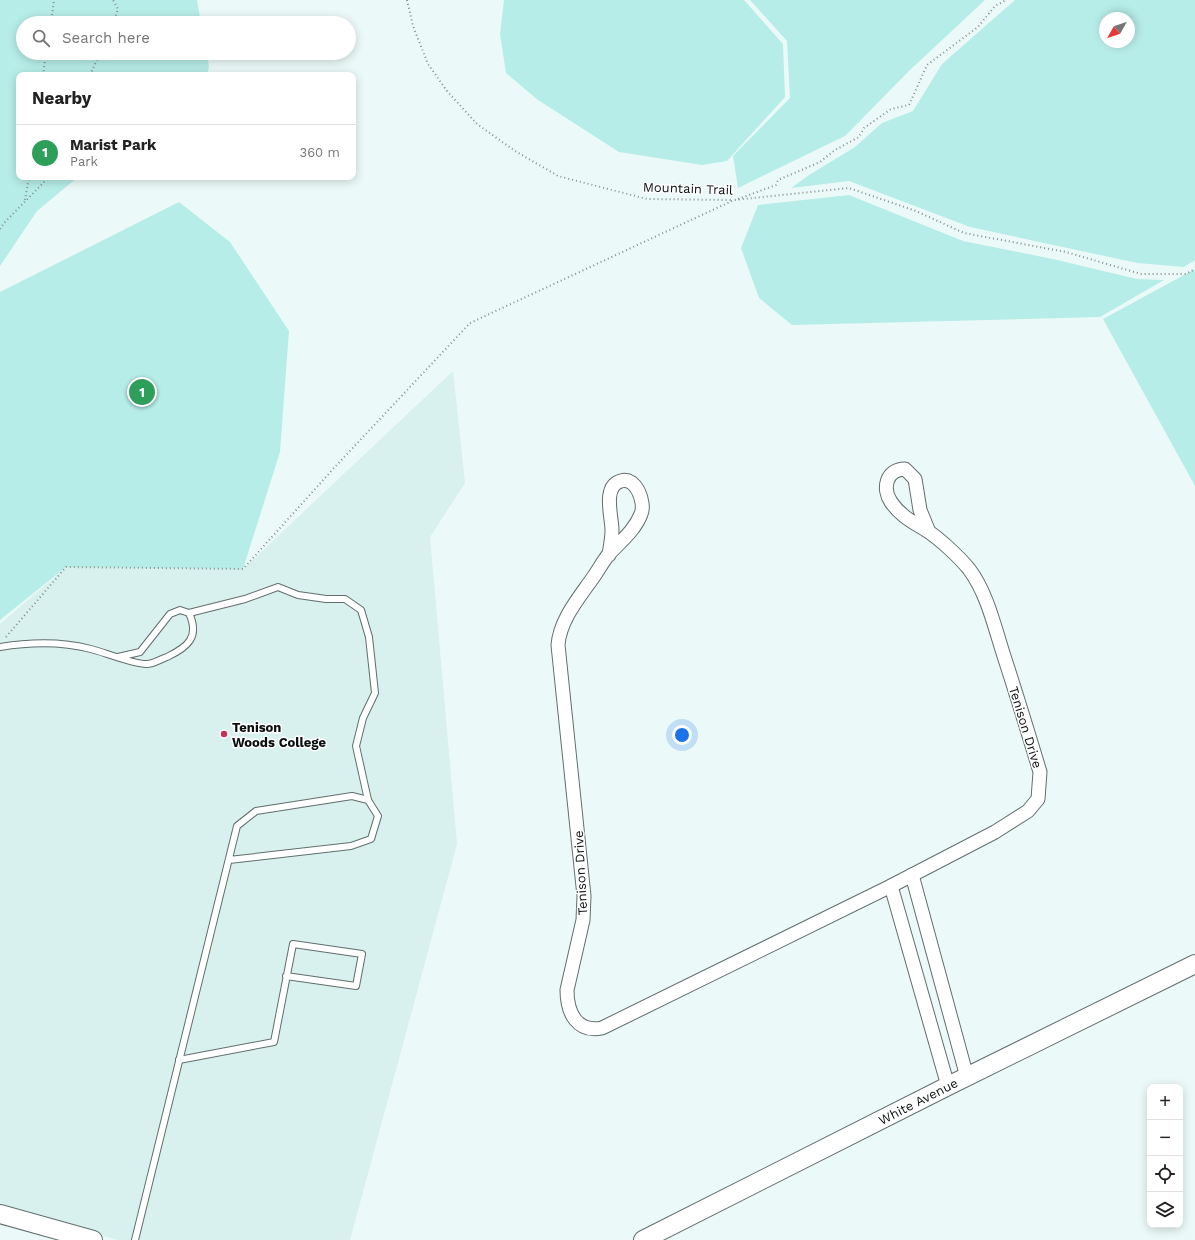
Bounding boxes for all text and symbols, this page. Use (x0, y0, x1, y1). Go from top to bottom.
north arrow (1099, 12, 1135, 48)
search box (16, 16, 356, 60)
icon: search (30, 27, 52, 49)
text: Search here (62, 29, 150, 47)
text: Nearby (32, 88, 91, 108)
text: Marist Park (70, 136, 156, 154)
text: 1 (42, 145, 48, 160)
text: 360 m (300, 145, 340, 160)
text: Park (70, 154, 98, 169)
street label: Mountain Trail (643, 179, 733, 198)
pin: 1 (129, 377, 155, 407)
street label: Tenison Drive (1006, 684, 1045, 770)
place label: Tenison Woods College (232, 720, 327, 750)
your location (672, 725, 692, 745)
marker: Tenison Woods College (219, 729, 229, 739)
street label: Tenison Drive (571, 830, 590, 916)
street label: White Avenue (876, 1075, 960, 1128)
map controls (1147, 1084, 1183, 1228)
button: + (1147, 1084, 1183, 1120)
button: − (1147, 1120, 1183, 1156)
button: locate (1147, 1156, 1183, 1192)
button: layers (1147, 1192, 1183, 1228)

